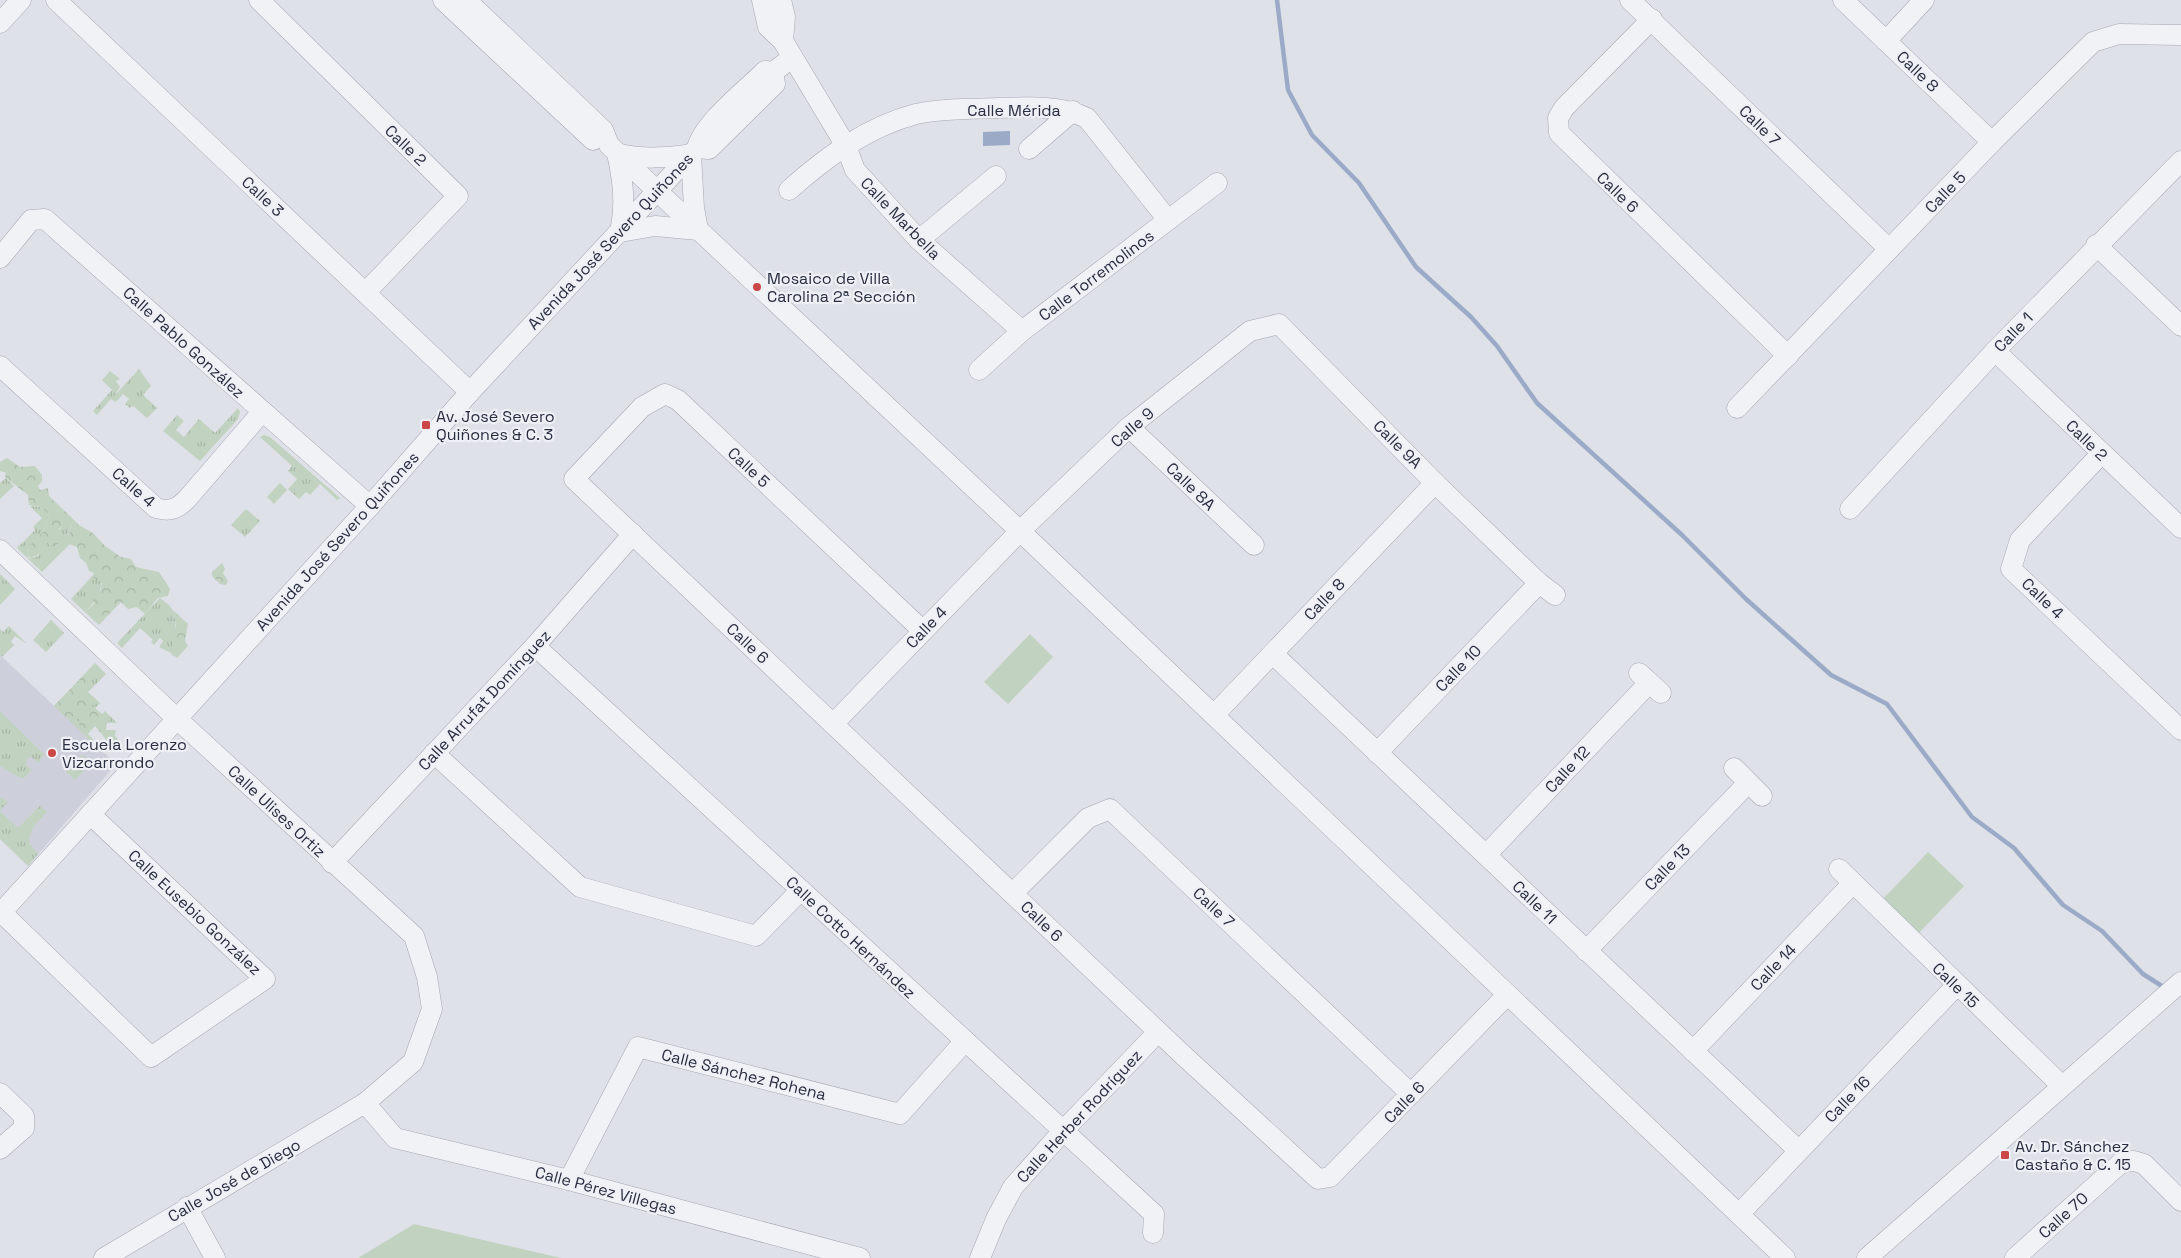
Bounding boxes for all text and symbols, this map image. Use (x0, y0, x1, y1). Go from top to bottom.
street label: Calle 8 (1892, 46, 1943, 97)
street label: Calle Mérida (967, 100, 1061, 121)
street label: Calle 7 (1734, 100, 1785, 150)
street label: Calle 2 (380, 120, 431, 170)
street label: Avenida José Severo Quiñones (523, 149, 698, 334)
street label: Calle 6 (1592, 167, 1643, 218)
street label: Calle 5 (1920, 167, 1970, 218)
street label: Calle 3 (237, 171, 288, 221)
street label: Calle Marbella (856, 173, 945, 264)
street label: Calle Torremolinos (1034, 225, 1158, 326)
place label: Mosaico de Villa Carolina 2ª Sección (767, 268, 916, 307)
marker: Mosaico de Villa Carolina 2ª Sección (751, 281, 763, 293)
street label: Calle Pablo González (118, 282, 249, 403)
street label: Calle 1 (1989, 308, 2037, 357)
street label: Calle 9 (1106, 403, 1158, 452)
place label: Av. José Severo Quiñones & C. 3 (436, 406, 555, 445)
street label: Calle 9A (1369, 415, 1427, 473)
street label: Calle 2 (2061, 415, 2112, 465)
marker: Av. José Severo Quiñones & C. 3 (420, 419, 432, 431)
street label: Calle 5 (723, 442, 774, 492)
street label: Avenida José Severo Quiñones (251, 447, 424, 635)
street label: Calle 8A (1161, 458, 1220, 515)
street label: Calle 4 (108, 463, 160, 512)
street label: Calle 4 (2017, 573, 2068, 624)
street label: Calle 8 (1299, 574, 1350, 625)
street label: Calle 4 (901, 602, 952, 653)
street label: Calle 6 (722, 618, 773, 668)
street label: Calle Arrufat Domínguez (414, 625, 555, 775)
street label: Calle 10 (1431, 640, 1486, 696)
place label: Escuela Lorenzo Vizcarrondo (62, 734, 187, 773)
street label: Calle 12 (1540, 741, 1595, 797)
marker: Escuela Lorenzo Vizcarrondo (46, 747, 58, 759)
street label: Calle Ulises Ortiz (223, 761, 330, 862)
street label: Calle 13 (1640, 839, 1695, 895)
street label: Calle Eusebio González (123, 845, 266, 980)
street label: Calle Cotto Hernández (781, 872, 920, 1003)
street label: Calle 11 (1508, 876, 1561, 929)
street label: Calle 7 (1188, 883, 1239, 932)
street label: Calle 6 (1016, 896, 1067, 947)
street label: Calle 14 (1746, 939, 1801, 995)
street label: Calle 15 (1928, 958, 1984, 1013)
street label: Calle Sánchez Rohena (659, 1044, 828, 1105)
street label: Calle Herber Rodríguez (1012, 1045, 1147, 1187)
street label: Calle 16 (1820, 1071, 1875, 1127)
street label: Calle 6 (1379, 1077, 1430, 1128)
street label: Calle José de Diego (164, 1134, 304, 1227)
place label: Av. Dr. Sánchez Castaño & C. 15 (2015, 1136, 2131, 1175)
marker: Av. Dr. Sánchez Castaño & C. 15 (1999, 1149, 2011, 1161)
street label: Calle Pérez Villegas (533, 1161, 679, 1220)
street label: Calle 70 (2034, 1187, 2093, 1243)

